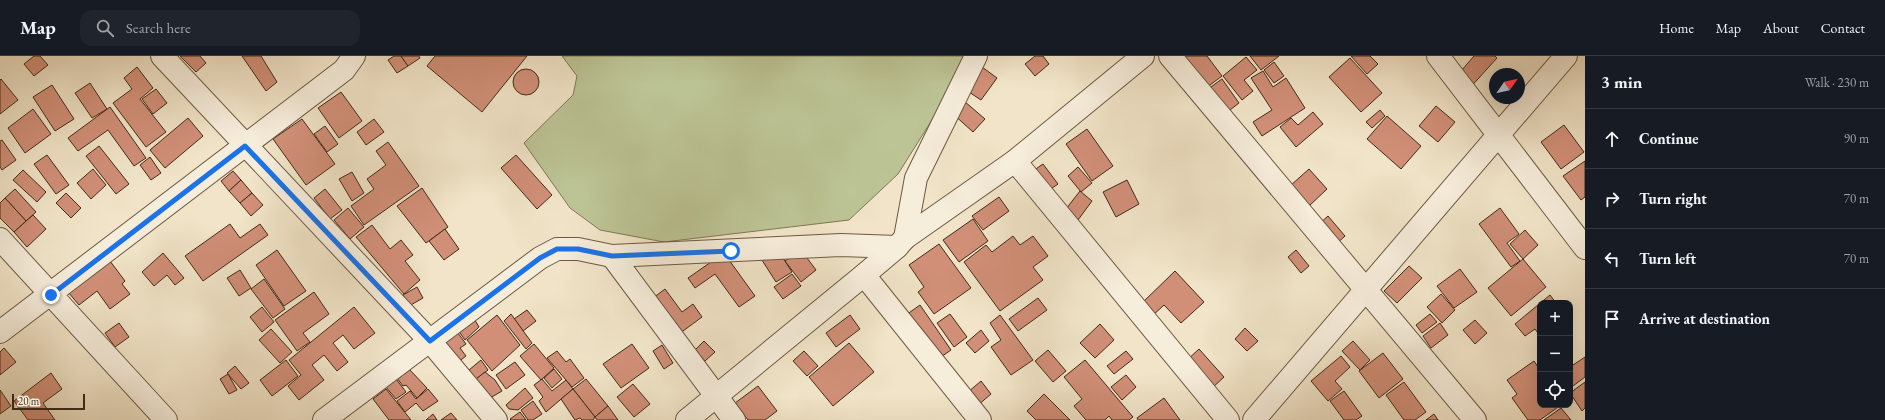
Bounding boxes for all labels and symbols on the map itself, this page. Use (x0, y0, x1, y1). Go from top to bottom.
north arrow (1489, 68, 1525, 104)
route start (722, 242, 740, 260)
route end (42, 286, 60, 304)
scale bar (12, 392, 85, 411)

